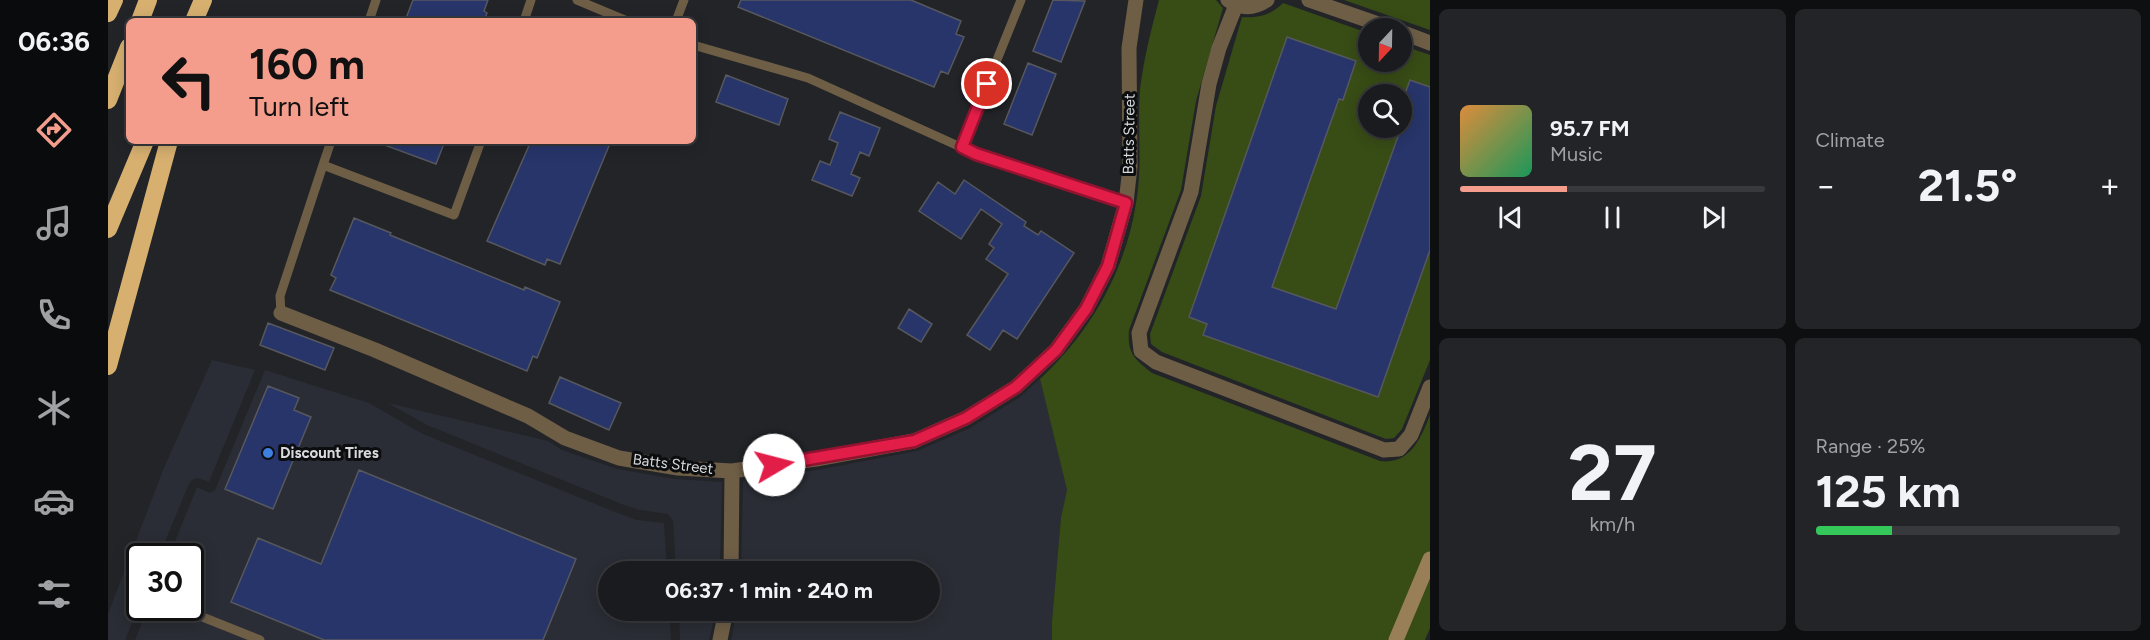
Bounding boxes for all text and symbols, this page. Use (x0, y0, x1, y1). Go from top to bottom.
north arrow (1358, 18, 1412, 72)
map controls (1358, 18, 1412, 138)
text: 06:36 (18, 25, 90, 58)
text: 160 m (249, 39, 365, 90)
icon: left (150, 42, 228, 120)
pin (961, 58, 1012, 109)
icon: arrive (970, 67, 1003, 100)
button: search (1358, 84, 1412, 138)
text: Turn left (249, 90, 349, 123)
street label: Batts Street (1119, 93, 1139, 175)
icon: directions (33, 109, 75, 151)
text: 95.7 FM (1550, 115, 1630, 142)
text: Climate (1816, 128, 1885, 152)
text: Music (1550, 142, 1603, 166)
text: 21.5° (1918, 158, 2017, 212)
text: − (1816, 166, 1836, 205)
text: + (2099, 166, 2120, 205)
icon: previous (1494, 201, 1527, 234)
icon: pause (1596, 201, 1629, 234)
icon: next (1697, 201, 1730, 234)
icon: music (33, 202, 75, 244)
icon: phone (33, 294, 75, 336)
icon: climate (33, 387, 75, 429)
text: 27 (1568, 426, 1657, 520)
position arrow (742, 433, 806, 497)
text: Range · 25% (1816, 434, 1925, 458)
place label: Discount Tires (280, 444, 379, 462)
marker: Discount Tires (261, 446, 275, 460)
street label: Batts Street (632, 450, 715, 478)
text: 125 km (1816, 464, 1961, 518)
icon: car (33, 480, 75, 522)
text: km/h (1589, 512, 1635, 536)
speed limit sign: 30 (126, 543, 204, 621)
icon: filters (33, 573, 75, 615)
text: 06:37 · 1 min · 240 m (665, 577, 873, 604)

